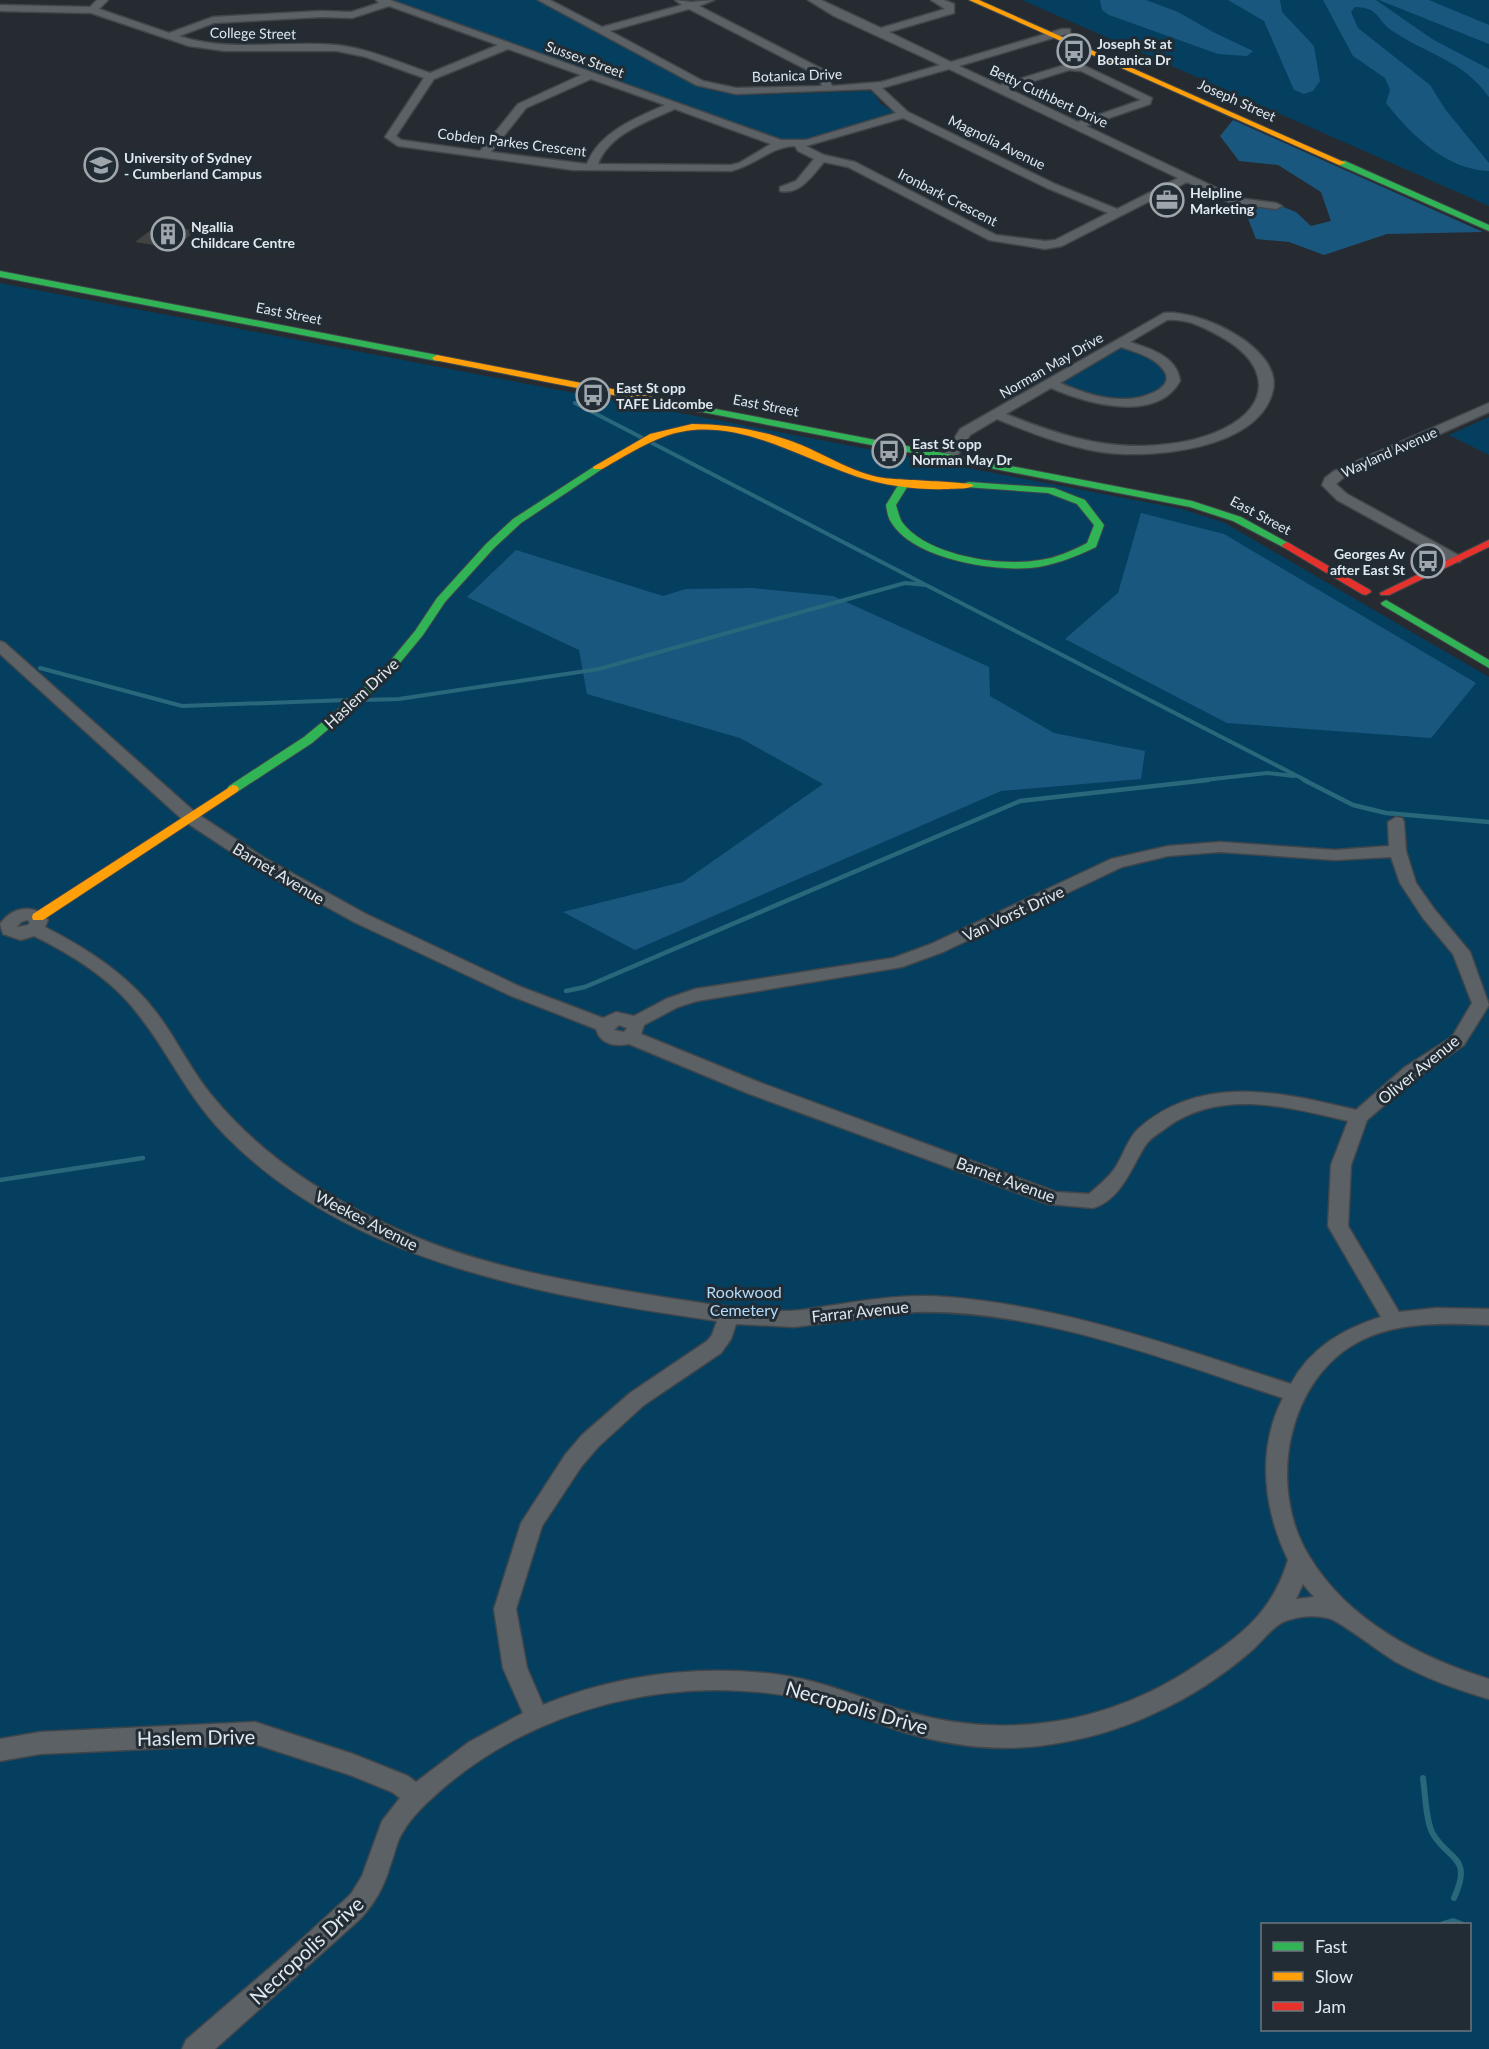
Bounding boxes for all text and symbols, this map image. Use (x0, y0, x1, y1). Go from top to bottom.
street label: College Street (210, 24, 296, 42)
bus stop icon: Joseph St at Botanica Dr (1056, 33, 1092, 69)
place label: Joseph St at Botanica Dr (1097, 35, 1173, 68)
street label: Sussex Street (544, 37, 626, 81)
street label: Betty Cuthbert Drive (987, 61, 1111, 131)
street label: Botanica Drive (751, 65, 843, 85)
street label: Joseph Street (1196, 75, 1278, 125)
street label: Magnolia Avenue (946, 111, 1048, 173)
street label: Cobden Parkes Crescent (437, 124, 587, 160)
school or university icon: University of Sydney - Cumberland Campus (83, 147, 119, 183)
place label: University of Sydney - Cumberland Campus (124, 149, 262, 182)
street label: Ironbark Crescent (895, 165, 1001, 229)
office icon: Helpline Marketing (1149, 182, 1185, 218)
place label: Helpline Marketing (1190, 184, 1255, 217)
building icon: Ngallia Childcare Centre (150, 216, 186, 252)
place label: Ngallia Childcare Centre (191, 218, 296, 251)
street label: East Street (255, 298, 323, 328)
street label: Norman May Drive (996, 328, 1106, 402)
bus stop icon: East St opp TAFE Lidcombe (575, 377, 611, 413)
place label: East St opp TAFE Lidcombe (616, 379, 714, 412)
street label: East Street (732, 390, 800, 420)
street label: Wayland Avenue (1338, 423, 1440, 481)
bus stop icon: East St opp Norman May Dr (871, 433, 907, 469)
place label: East St opp Norman May Dr (912, 435, 1013, 468)
street label: East Street (1228, 492, 1294, 538)
bus stop icon: Georges Av after East St (1410, 543, 1446, 579)
place label: Georges Av after East St (1330, 545, 1406, 578)
street label: Haslem Drive (320, 654, 402, 732)
street label: Barnet Avenue (230, 838, 328, 908)
street label: Van Vorst Drive (959, 881, 1067, 945)
street label: Oliver Avenue (1374, 1031, 1462, 1107)
street label: Barnet Avenue (954, 1152, 1058, 1206)
street label: Weekes Avenue (313, 1186, 421, 1254)
park label: Rookwood Cemetery (706, 1282, 782, 1319)
street label: Farrar Avenue (811, 1296, 909, 1326)
street label: Necropolis Drive (783, 1675, 931, 1739)
street label: Haslem Drive (137, 1724, 255, 1750)
street label: Necropolis Drive (244, 1891, 368, 2009)
legend (1261, 1923, 1471, 2031)
text: Fast (1315, 1935, 1348, 1957)
text: Slow (1315, 1965, 1353, 1987)
text: Jam (1315, 1995, 1346, 2017)

